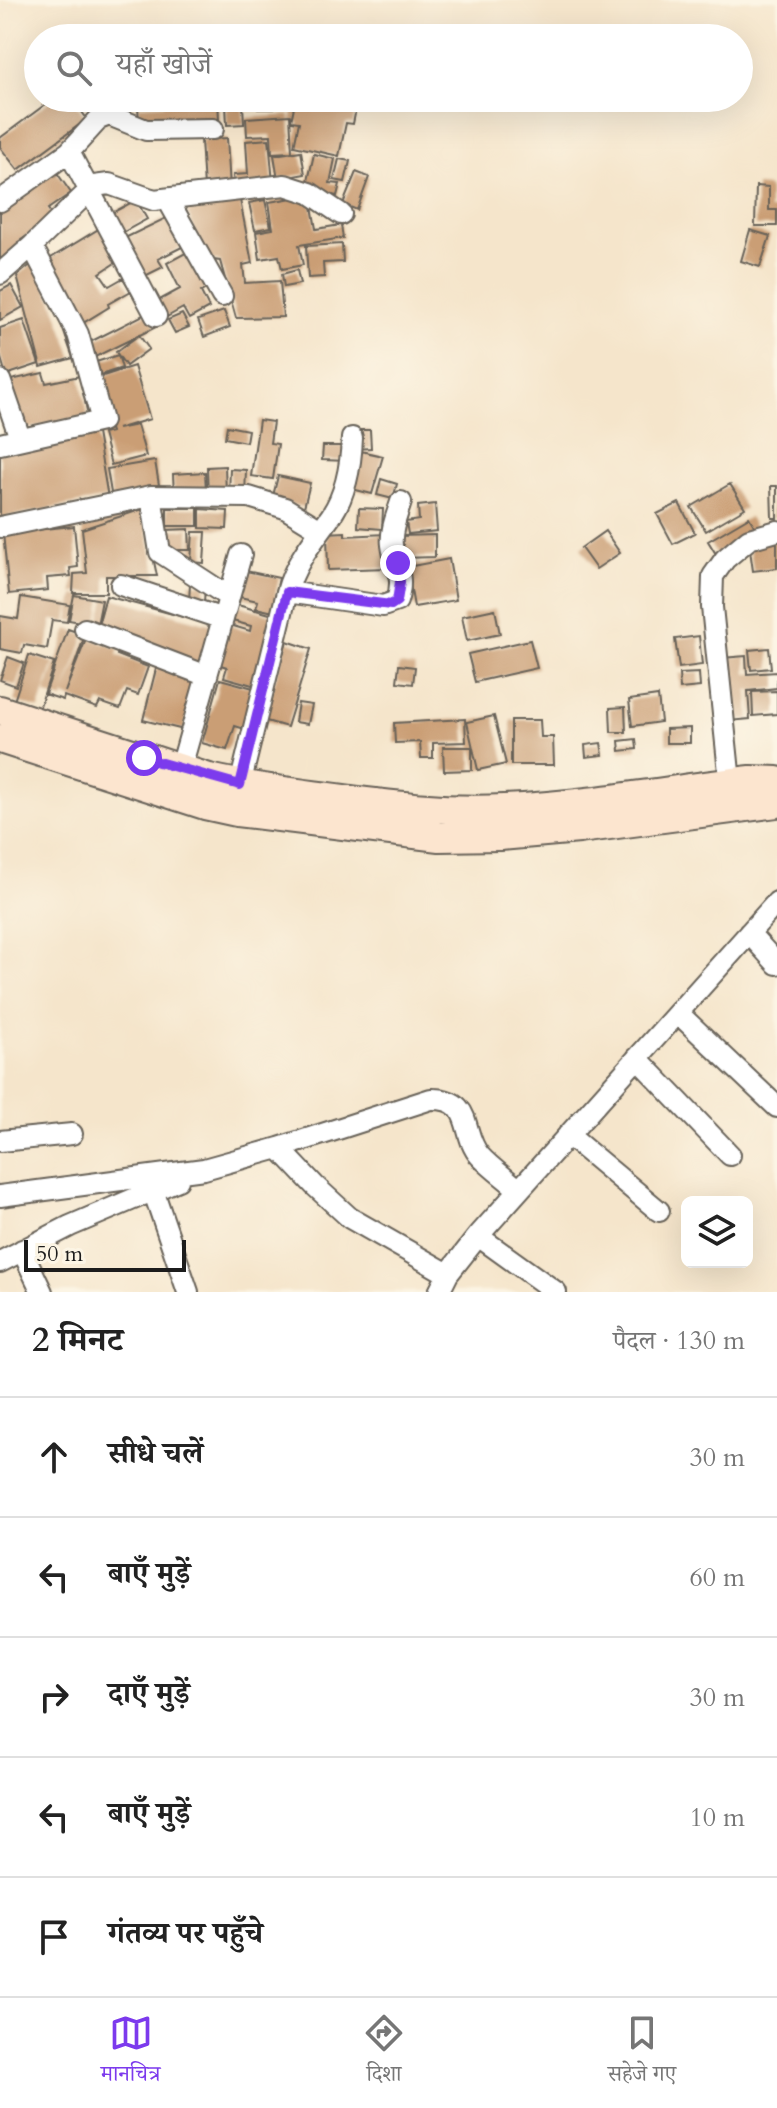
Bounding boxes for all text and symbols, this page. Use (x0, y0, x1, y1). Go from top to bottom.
search box (24, 24, 753, 112)
text: यहाँ खोजें (116, 44, 212, 85)
icon: search (52, 46, 96, 90)
route end (380, 545, 416, 581)
route start (126, 740, 162, 776)
map controls (681, 1196, 753, 1268)
button: layers (681, 1196, 753, 1268)
scale bar (24, 1236, 186, 1272)
text: 50 m (36, 1239, 83, 1269)
text: 2 मिनट (32, 1317, 123, 1363)
text: पैदल · 130 m (613, 1323, 745, 1358)
text: सीधे चलें (108, 1433, 203, 1474)
icon: ahead (32, 1435, 76, 1479)
text: 30 m (689, 1440, 745, 1475)
text: बाएँ मुड़ें (108, 1553, 190, 1594)
icon: left (32, 1555, 76, 1599)
text: 60 m (689, 1560, 745, 1595)
text: दाएँ मुड़ें (108, 1673, 190, 1714)
icon: right (32, 1675, 76, 1719)
text: 30 m (689, 1680, 745, 1715)
text: बाएँ मुड़ें (108, 1793, 190, 1834)
icon: left (32, 1795, 76, 1839)
text: 10 m (689, 1800, 745, 1835)
text: गंतव्य पर पहुँचे (108, 1913, 263, 1954)
icon: arrive (32, 1915, 76, 1959)
tab: मानचित्र (101, 2011, 160, 2095)
tab: दिशा (362, 2011, 406, 2095)
tab: सहेजे गए (608, 2011, 676, 2095)

